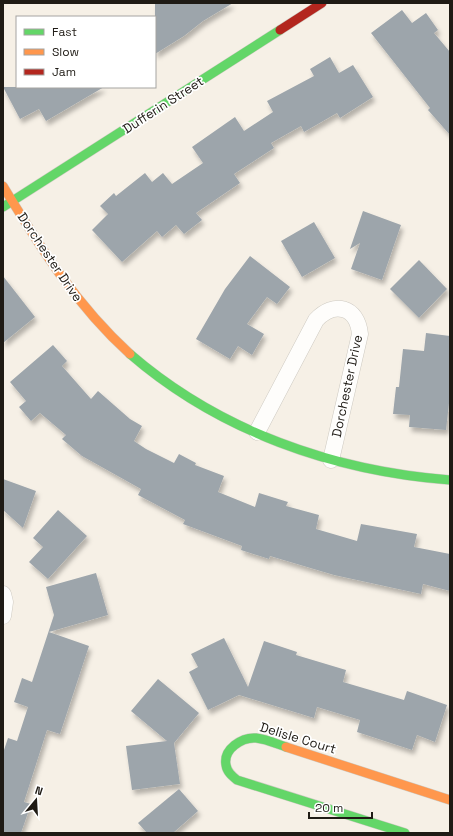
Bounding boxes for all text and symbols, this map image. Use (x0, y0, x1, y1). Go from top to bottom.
legend (16, 16, 156, 88)
text: Fast (52, 24, 77, 40)
text: Slow (52, 44, 79, 60)
text: Jam (52, 64, 76, 80)
street label: Dufferin Street (119, 73, 207, 137)
street label: Dorchester Drive (14, 209, 86, 305)
street label: Dorchester Drive (328, 333, 366, 439)
street label: Delisle Court (258, 718, 338, 758)
north arrow (16, 780, 56, 820)
text: N (33, 783, 45, 798)
scale bar (309, 794, 372, 820)
text: 20 m (315, 800, 343, 816)

